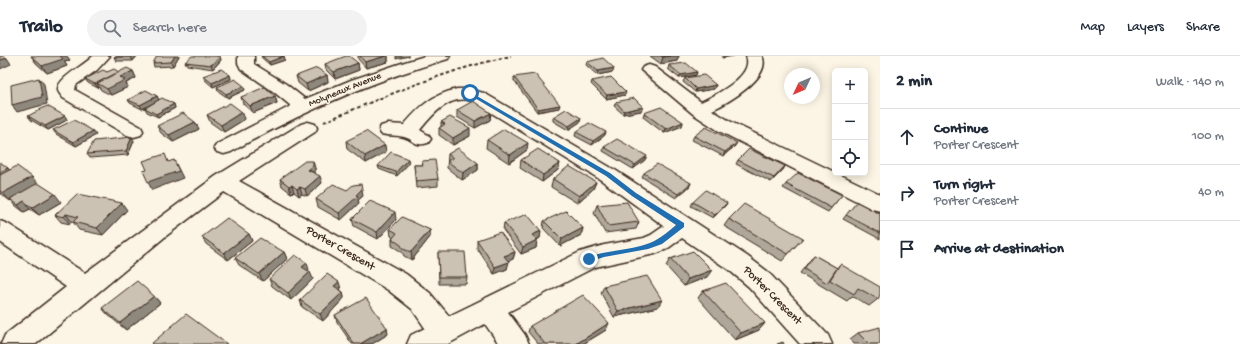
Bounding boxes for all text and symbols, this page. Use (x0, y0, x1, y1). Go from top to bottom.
search box (87, 10, 367, 46)
text: Trailo (20, 16, 63, 39)
icon: search (101, 17, 123, 39)
text: Search here (133, 19, 207, 37)
text: Map (1081, 19, 1105, 36)
text: Layers (1127, 19, 1164, 36)
text: Share (1186, 19, 1220, 36)
north arrow (784, 68, 820, 104)
map controls (832, 68, 868, 176)
button: + (832, 68, 868, 104)
street label: Molyneaux Avenue (307, 70, 384, 110)
text: 2 min (896, 72, 932, 92)
text: Walk · 140 m (1156, 75, 1224, 90)
route start (461, 84, 479, 102)
button: − (832, 104, 868, 140)
text: Continue (934, 120, 988, 138)
icon: ahead (896, 126, 918, 148)
text: 100 m (1192, 129, 1224, 144)
text: Porter Crescent (934, 138, 1018, 153)
button: locate (832, 140, 868, 176)
text: Turn right (934, 176, 994, 194)
icon: right (896, 182, 918, 204)
text: 40 m (1198, 185, 1224, 200)
text: Porter Crescent (934, 194, 1018, 209)
street label: Porter Crescent (302, 223, 378, 275)
icon: arrive (896, 238, 918, 260)
text: Arrive at destination (934, 240, 1064, 258)
route end (580, 250, 598, 268)
street label: Porter Crescent (739, 263, 805, 329)

